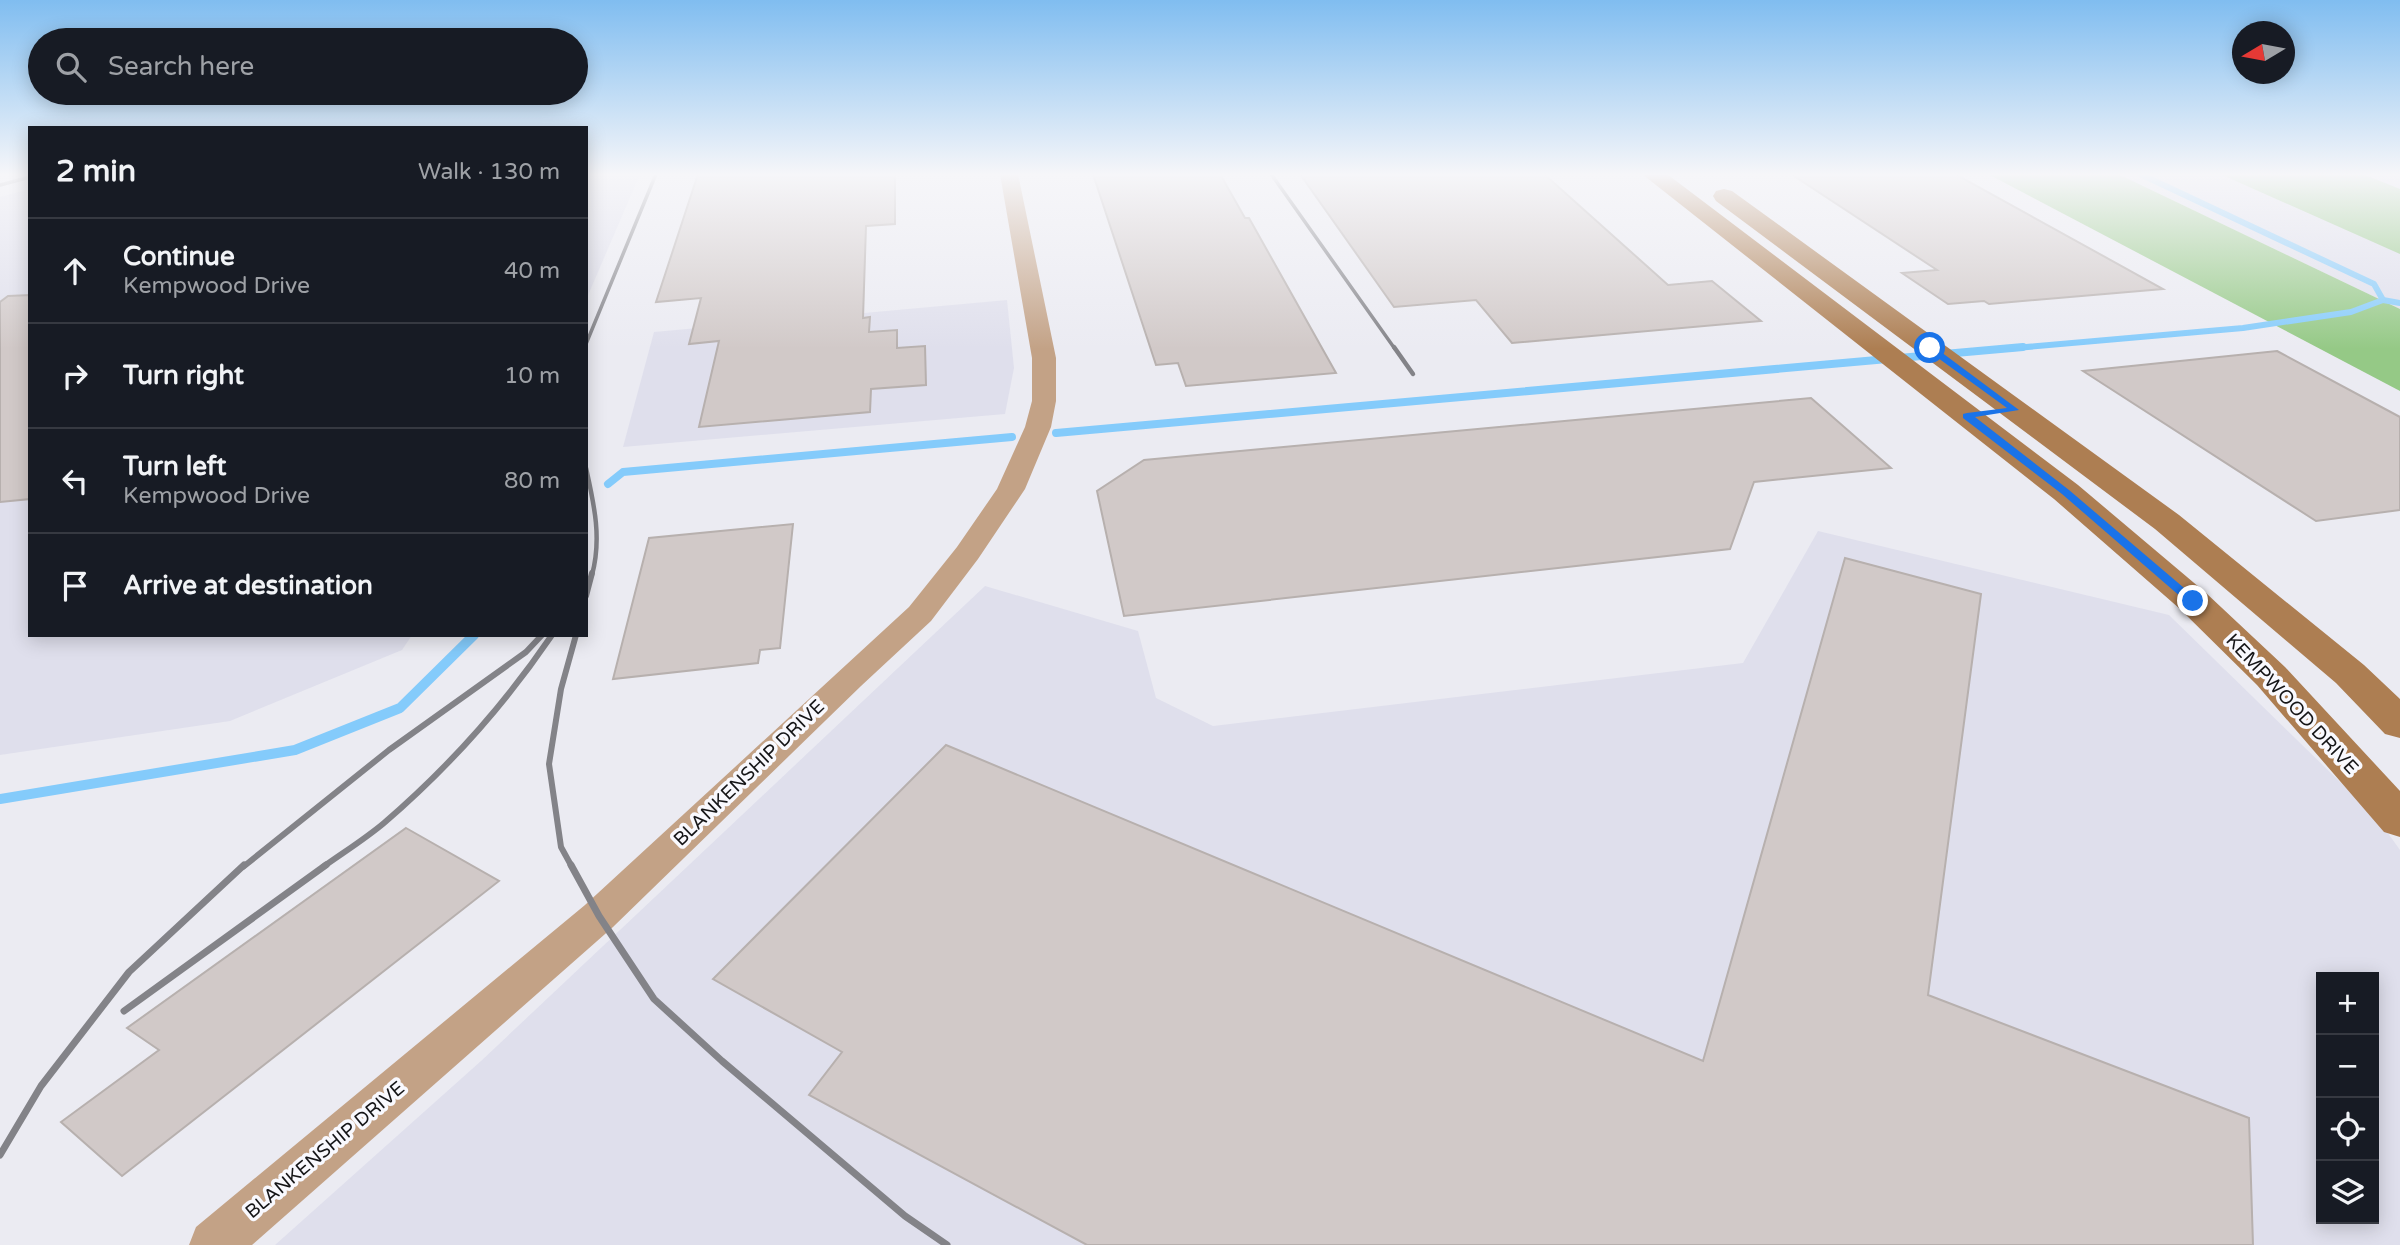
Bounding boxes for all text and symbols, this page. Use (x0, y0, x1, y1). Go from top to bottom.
north arrow (2232, 21, 2295, 84)
search box (28, 28, 588, 105)
icon: search (52, 48, 90, 86)
text: Search here (108, 51, 254, 82)
text: 2 min (56, 153, 136, 190)
text: Walk · 130 m (418, 158, 560, 186)
text: Continue (123, 241, 235, 272)
icon: ahead (56, 252, 94, 290)
text: 40 m (504, 257, 560, 285)
text: Kempwood Drive (123, 272, 310, 300)
route start (1914, 332, 1945, 363)
icon: right (56, 357, 94, 395)
text: Turn right (123, 360, 244, 391)
text: 10 m (504, 362, 560, 390)
text: Turn left (123, 451, 226, 482)
icon: left (56, 462, 94, 500)
text: 80 m (504, 467, 560, 495)
text: Kempwood Drive (123, 482, 310, 510)
icon: arrive (56, 567, 94, 605)
text: Arrive at destination (123, 570, 373, 601)
route end (2177, 585, 2208, 616)
street label: KEMPWOOD DRIVE (2221, 629, 2363, 779)
street label: BLANKENSHIP DRIVE (669, 695, 829, 851)
map controls (2316, 972, 2379, 1224)
button: + (2316, 972, 2379, 1035)
button: − (2316, 1035, 2379, 1098)
street label: BLANKENSHIP DRIVE (241, 1077, 409, 1223)
button: locate (2316, 1098, 2379, 1161)
button: layers (2316, 1161, 2379, 1224)

